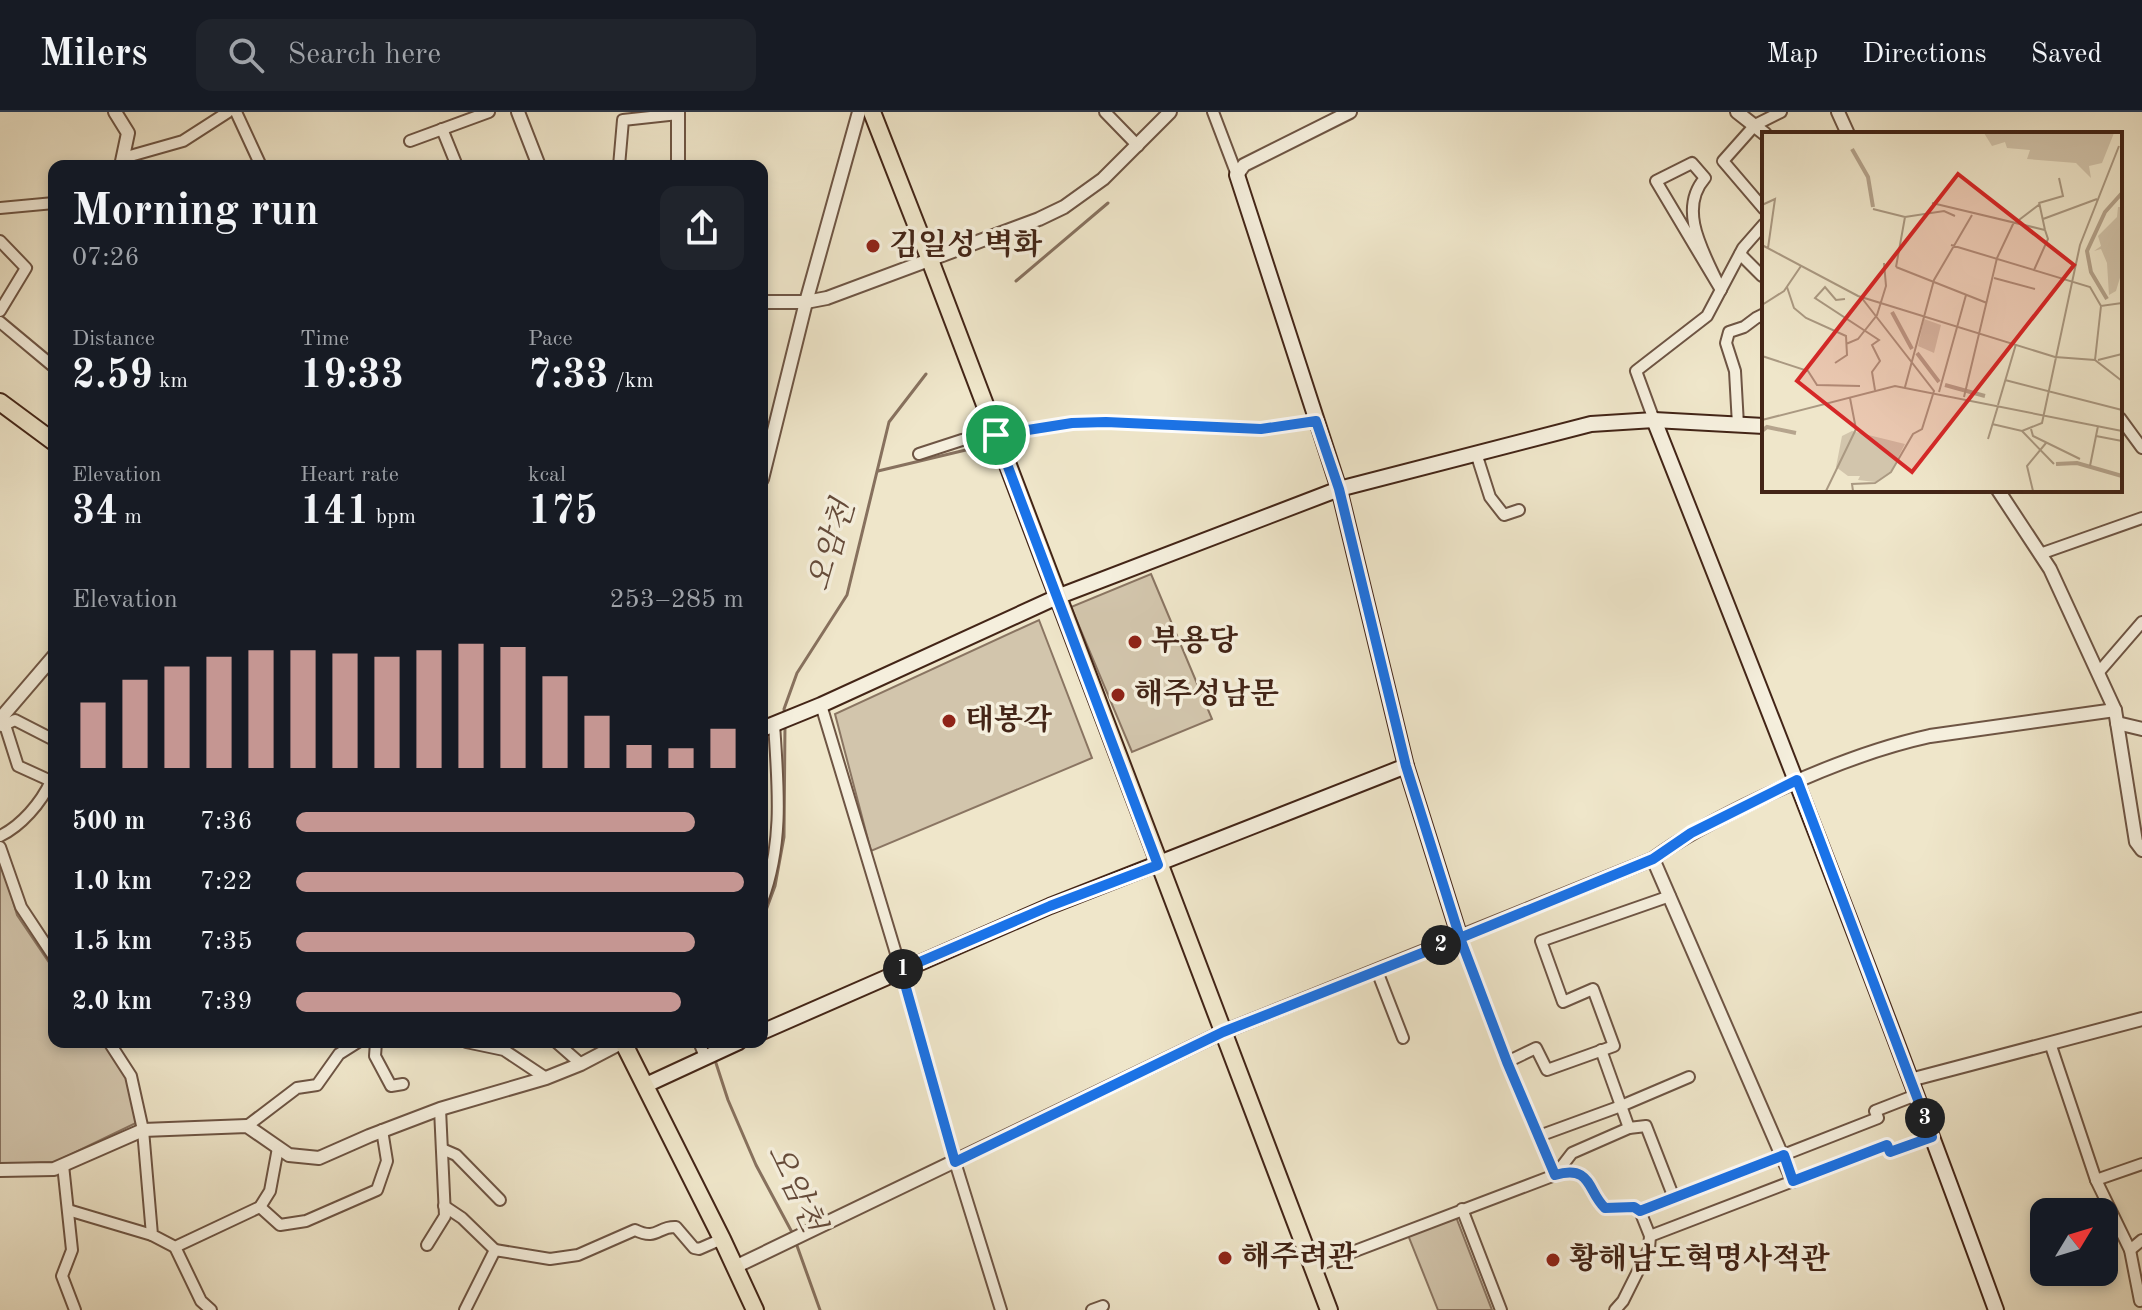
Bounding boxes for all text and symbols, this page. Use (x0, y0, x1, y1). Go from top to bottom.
search box (196, 19, 756, 91)
icon: search (224, 33, 268, 77)
text: Milers (40, 36, 148, 74)
text: Search here (288, 40, 441, 70)
text: Map (1766, 41, 1818, 69)
text: Directions (1862, 41, 1987, 69)
text: Saved (2031, 41, 2102, 69)
inset map (1762, 132, 2122, 492)
button: share (660, 186, 744, 270)
text: Morning run (72, 190, 319, 234)
place label: 김일성 벽화 (889, 228, 1042, 261)
marker: 김일성 벽화 (864, 237, 882, 255)
text: 07:26 (72, 245, 140, 271)
text: Distance (72, 328, 155, 350)
text: Time (300, 328, 349, 350)
text: Pace (528, 328, 573, 350)
text: 2.59 (72, 357, 153, 397)
text: 19:33 (300, 357, 404, 397)
text: 7:33 (528, 357, 609, 397)
text: km (153, 370, 188, 392)
text: /km (609, 370, 654, 392)
pin (962, 401, 1030, 469)
icon: arrive (974, 413, 1018, 457)
text: Elevation (72, 464, 162, 486)
text: Heart rate (300, 464, 399, 486)
text: kcal (528, 464, 566, 486)
text: 34 (72, 493, 118, 533)
text: 141 (300, 493, 370, 533)
text: 175 (528, 493, 598, 533)
water label: 오암천 (800, 494, 862, 595)
text: m (118, 506, 142, 528)
text: bpm (370, 506, 416, 528)
text: Elevation (72, 587, 178, 613)
text: 253–285 m (609, 587, 744, 613)
place label: 부용당 (1151, 624, 1238, 657)
marker: 부용당 (1126, 633, 1144, 651)
place label: 해주성남문 (1134, 677, 1279, 710)
marker: 해주성남문 (1109, 686, 1127, 704)
place label: 태봉각 (965, 703, 1052, 736)
marker: 태봉각 (940, 712, 958, 730)
text: 500 m (72, 809, 145, 835)
text: 7:36 (200, 809, 253, 835)
text: 1.0 km (72, 869, 152, 895)
text: 7:22 (200, 869, 253, 895)
pin: 2 (1421, 925, 1461, 965)
text: 1.5 km (72, 929, 152, 955)
text: 7:35 (200, 929, 253, 955)
text: 2 (1435, 934, 1447, 956)
pin: 1 (883, 949, 923, 989)
text: 1 (897, 958, 909, 980)
text: 2.0 km (72, 989, 152, 1015)
text: 7:39 (200, 989, 253, 1015)
pin: 3 (1905, 1098, 1945, 1138)
text: 3 (1919, 1107, 1931, 1129)
water label: 오암천 (760, 1139, 833, 1240)
north arrow (2030, 1198, 2118, 1286)
map controls (2030, 1198, 2118, 1286)
place label: 해주려관 (1241, 1240, 1357, 1273)
place label: 황해남도혁명사적관 (1569, 1242, 1830, 1275)
marker: 해주려관 (1216, 1249, 1234, 1267)
marker: 황해남도혁명사적관 (1544, 1251, 1562, 1269)

